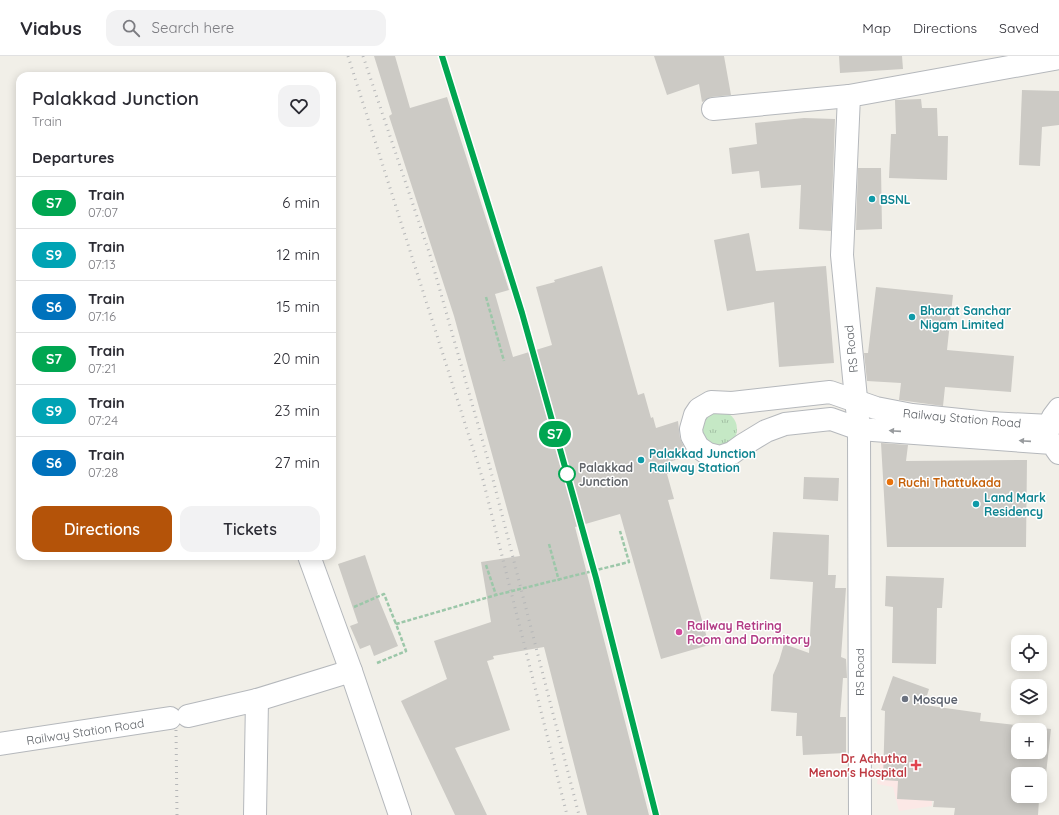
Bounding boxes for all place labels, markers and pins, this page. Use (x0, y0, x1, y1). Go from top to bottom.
place label: BSNL (880, 192, 911, 207)
marker: BSNL (867, 194, 877, 204)
place label: Bharat Sanchar Nigam Limited (920, 303, 1011, 332)
marker: Bharat Sanchar Nigam Limited (907, 312, 917, 322)
place label: Palakkad Junction Railway Station (649, 446, 756, 475)
marker: Palakkad Junction Railway Station (636, 455, 646, 465)
place label: Palakkad Junction (579, 460, 633, 489)
marker: Palakkad Junction (558, 465, 576, 483)
place label: Ruchi Thattukada (898, 475, 1001, 490)
marker: Ruchi Thattukada (885, 477, 895, 487)
place label: Land Mark Residency (984, 490, 1046, 519)
marker: Land Mark Residency (971, 499, 981, 509)
place label: Railway Retiring Room and Dormitory (687, 618, 810, 647)
marker: Railway Retiring Room and Dormitory (674, 627, 684, 637)
place label: Mosque (913, 692, 958, 707)
marker: Mosque (900, 694, 910, 704)
place label: Dr. Achutha Menon's Hospital (809, 751, 907, 780)
marker: Dr. Achutha Menon's Hospital (910, 759, 922, 771)

